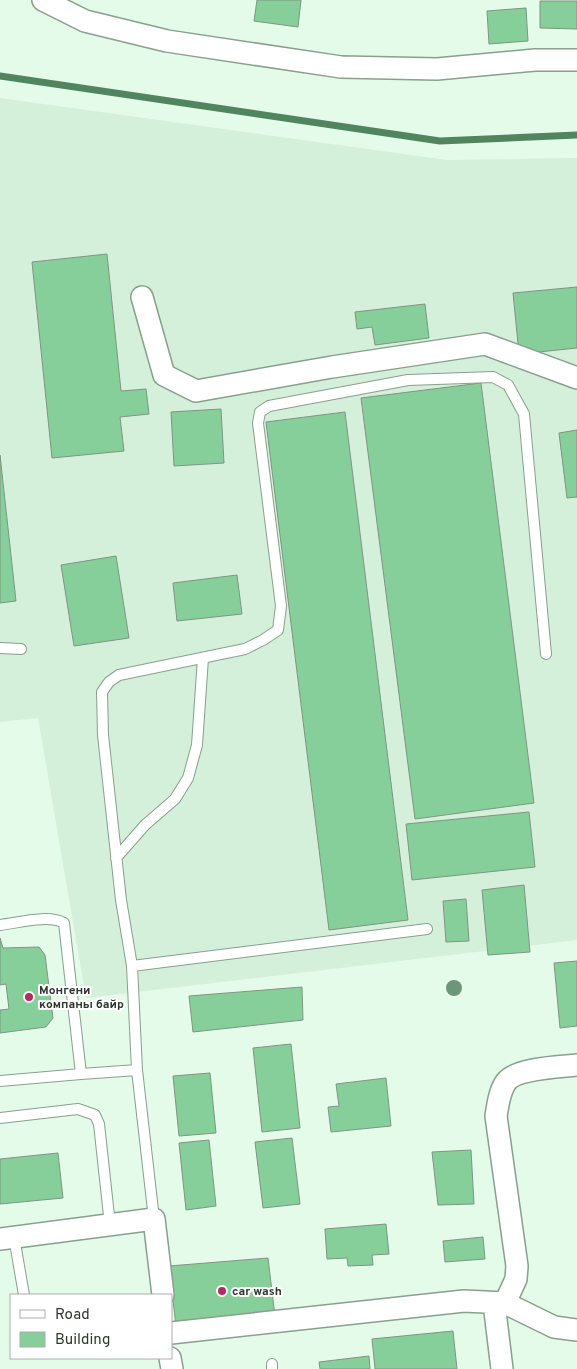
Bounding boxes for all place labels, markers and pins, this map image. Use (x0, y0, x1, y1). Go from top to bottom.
place label: Монгени компаны байр (39, 983, 124, 1013)
marker: Монгени компаны байр (23, 991, 35, 1003)
place label: car wash (232, 1284, 282, 1300)
marker: car wash (216, 1285, 228, 1297)

